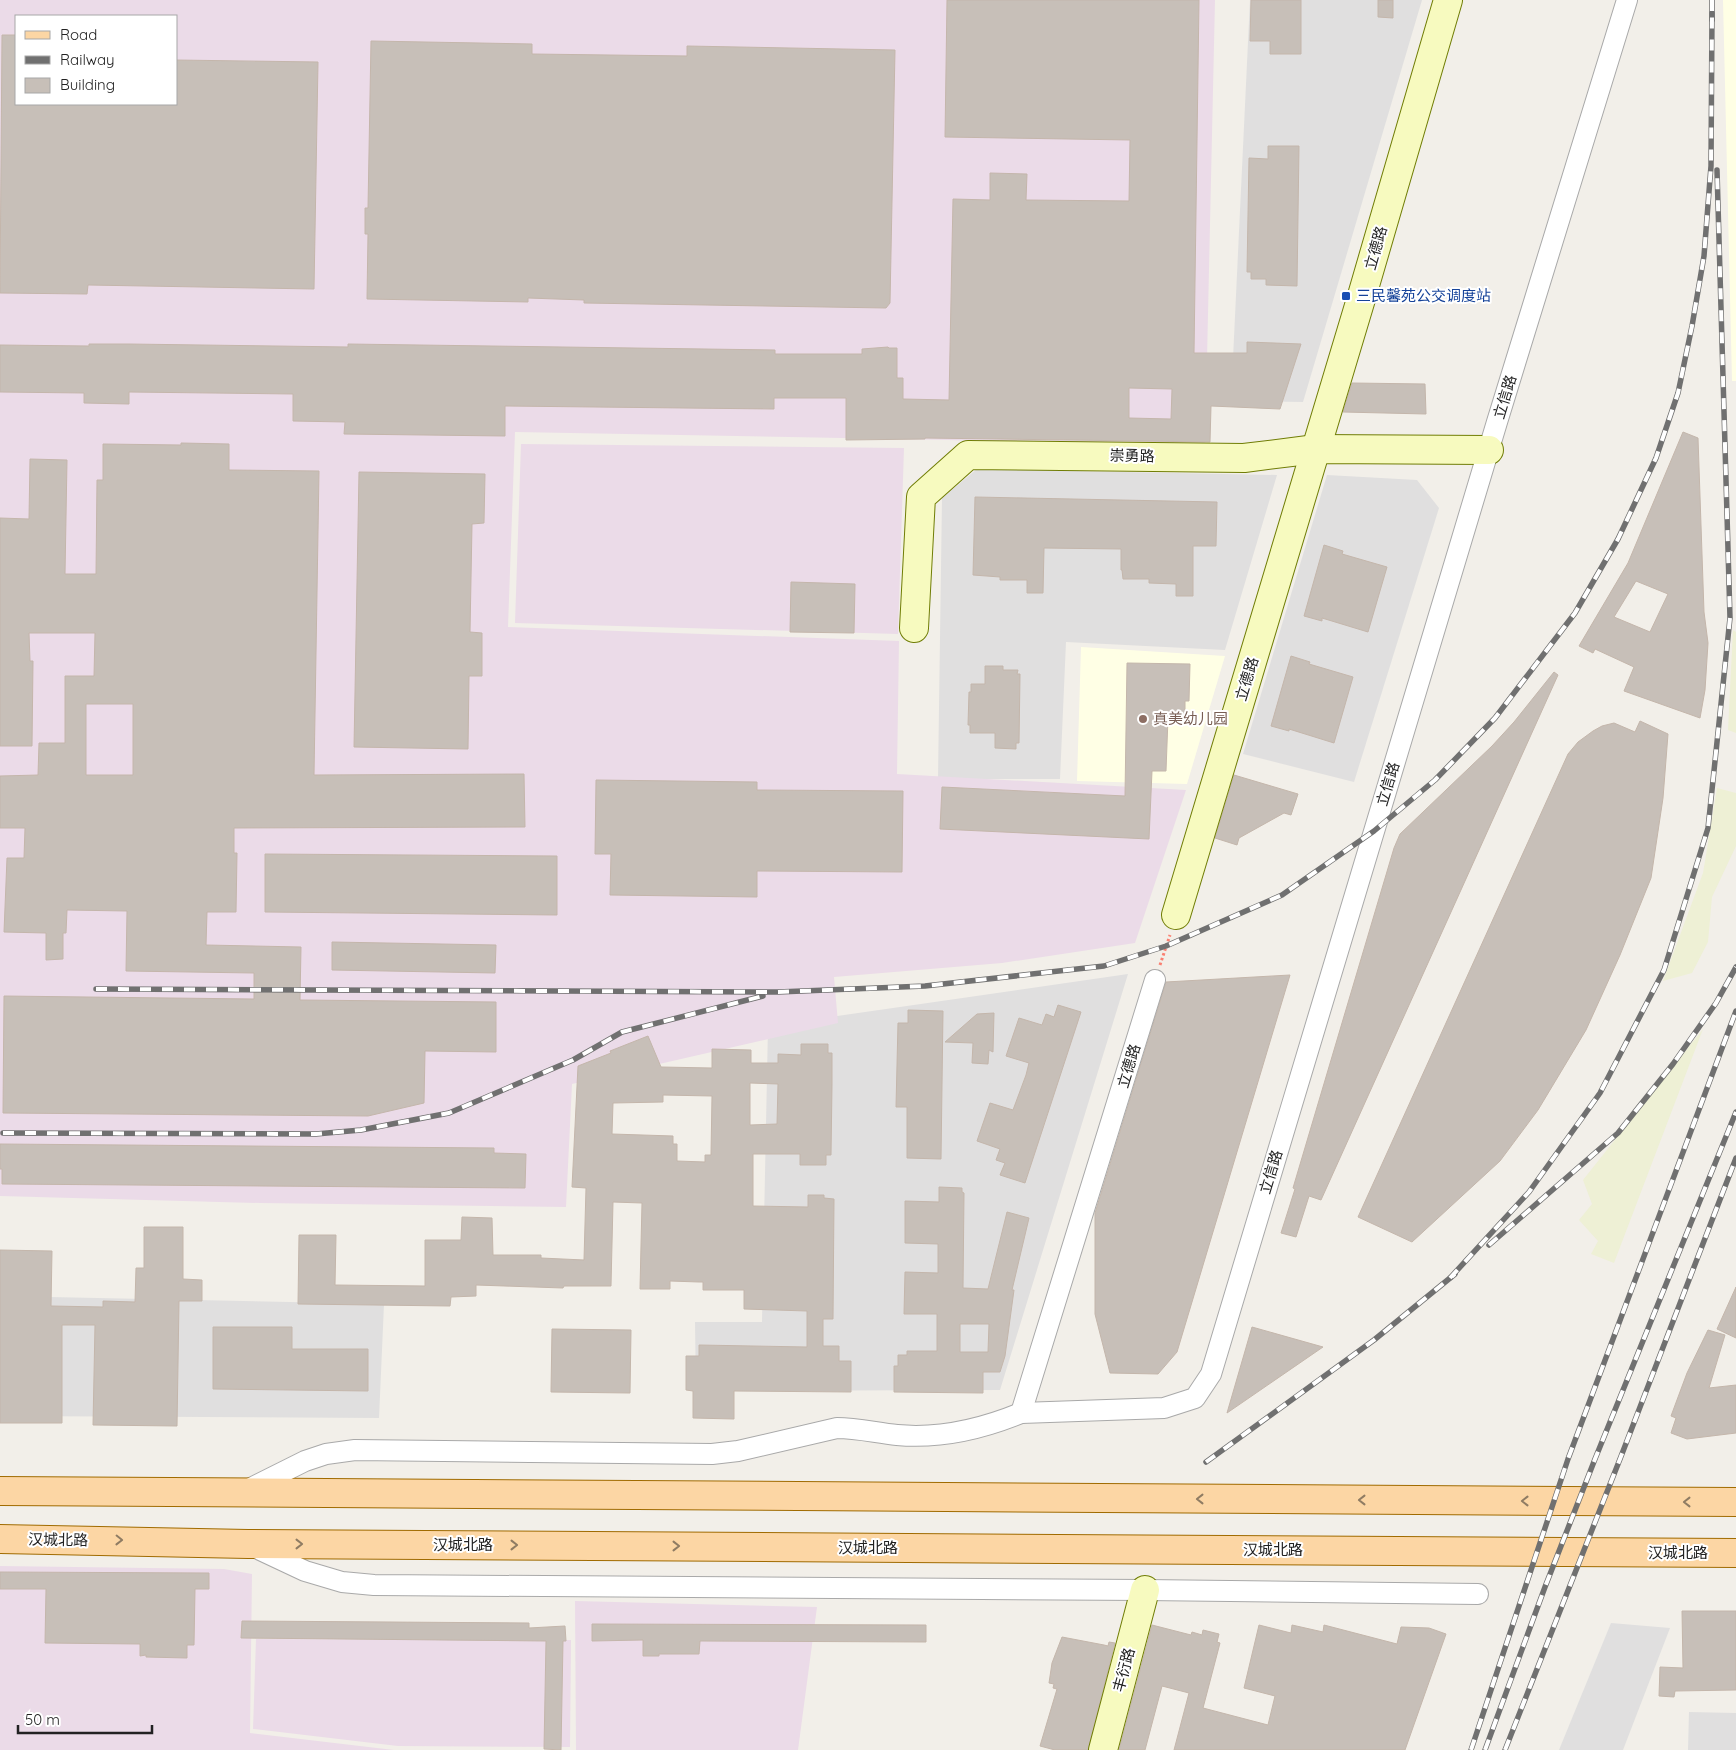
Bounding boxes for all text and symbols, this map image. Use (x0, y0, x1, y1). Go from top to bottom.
legend (15, 15, 178, 105)
text: Road (60, 25, 97, 44)
text: Railway (60, 50, 115, 69)
text: Building (60, 75, 115, 94)
street label: 立德路 (1360, 224, 1391, 272)
place label: 三民馨苑公交调度站 (1356, 286, 1491, 305)
marker: 三民馨苑公交调度站 (1340, 290, 1352, 302)
street label: 立信路 (1489, 373, 1520, 421)
street label: 崇勇路 (1109, 446, 1155, 465)
street label: 立德路 (1231, 655, 1262, 703)
place label: 真美幼儿园 (1153, 709, 1228, 728)
marker: 真美幼儿园 (1137, 713, 1149, 725)
street label: 立信路 (1372, 760, 1403, 808)
street label: 立德路 (1113, 1042, 1144, 1090)
street label: 立信路 (1255, 1148, 1286, 1196)
one-way arrow (1196, 1494, 1204, 1504)
one-way arrow (1358, 1495, 1366, 1505)
one-way arrow (1521, 1496, 1528, 1506)
one-way arrow (1683, 1497, 1691, 1507)
street label: 汉城北路 (28, 1529, 88, 1550)
one-way arrow (115, 1535, 123, 1545)
street label: 汉城北路 (433, 1535, 493, 1554)
street label: 汉城北路 (838, 1538, 898, 1557)
one-way arrow (295, 1539, 303, 1549)
one-way arrow (510, 1540, 518, 1550)
street label: 汉城北路 (1243, 1540, 1303, 1559)
one-way arrow (672, 1541, 680, 1551)
street label: 汉城北路 (1648, 1543, 1708, 1562)
street label: 丰衍路 (1109, 1646, 1139, 1694)
scale bar (18, 1702, 151, 1734)
text: 50 m (25, 1710, 60, 1729)

